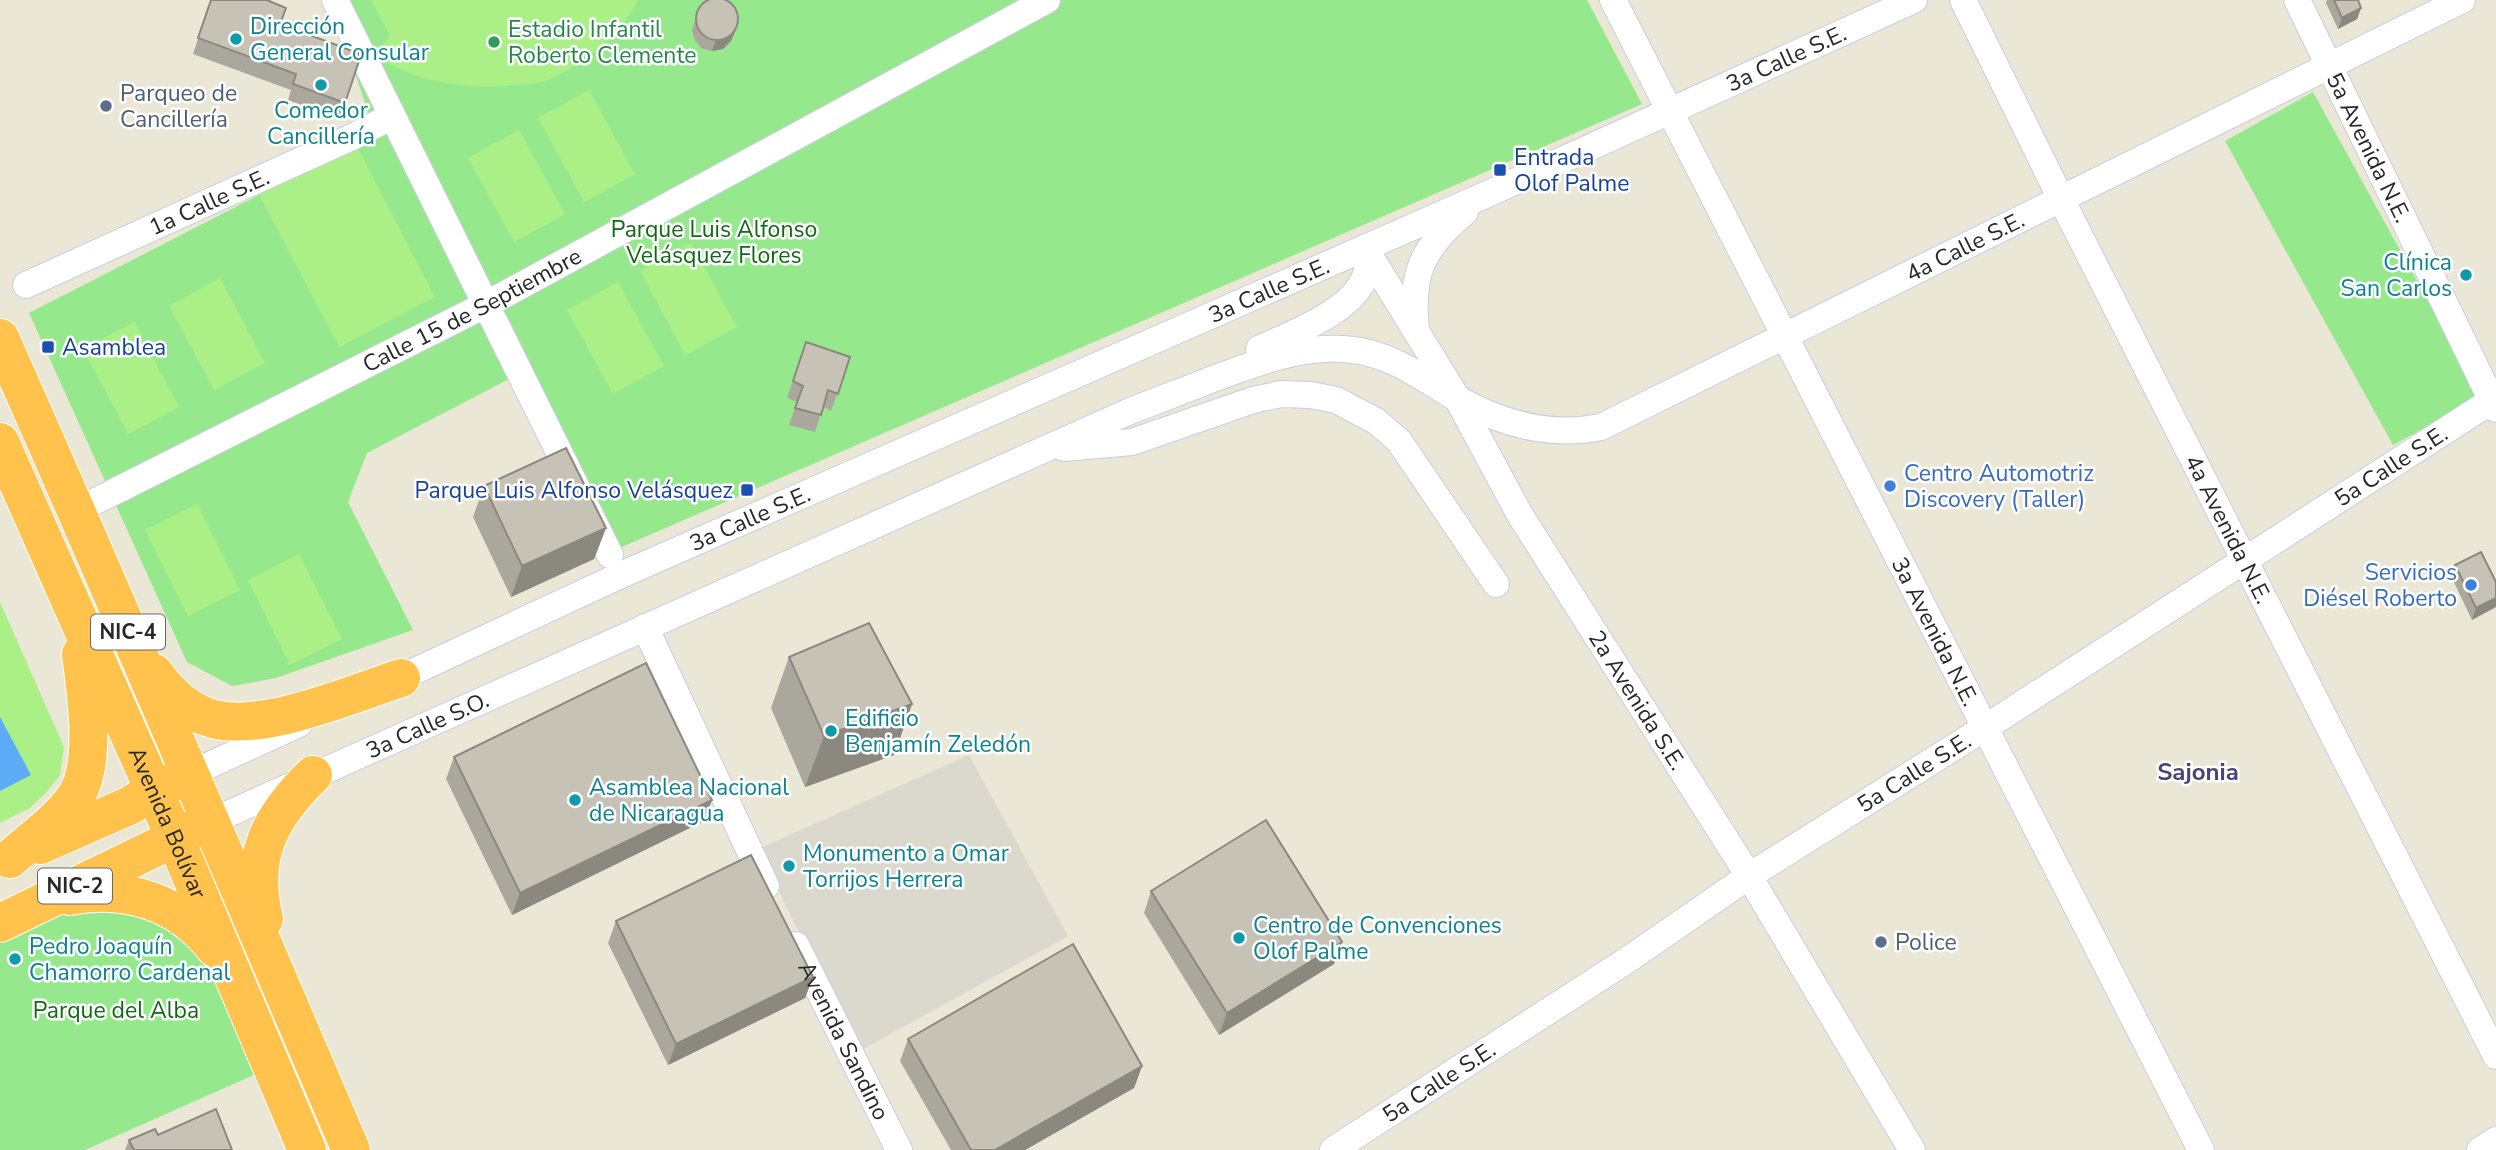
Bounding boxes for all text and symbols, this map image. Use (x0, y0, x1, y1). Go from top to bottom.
place label: Dirección General Consular (250, 11, 430, 68)
place label: Estadio Infantil Roberto Clemente (508, 14, 697, 71)
street label: 3a Calle S.E. (1721, 18, 1851, 99)
marker: Dirección General Consular (228, 31, 244, 47)
marker: Estadio Infantil Roberto Clemente (486, 34, 502, 50)
street label: 5a Avenida N.E. (2319, 68, 2418, 228)
marker: Comedor Cancillería (313, 77, 329, 93)
place label: Parqueo de Cancillería (120, 78, 237, 135)
place label: Comedor Cancillería (267, 95, 375, 152)
marker: Parqueo de Cancillería (98, 98, 114, 114)
place label: Entrada Olof Palme (1514, 142, 1630, 199)
street label: 1a Calle S.E. (144, 162, 274, 243)
marker: Entrada Olof Palme (1492, 162, 1508, 178)
street label: 4a Calle S.E. (1900, 204, 2030, 290)
park label: Parque Luis Alfonso Velásquez Flores (611, 214, 817, 271)
street label: Calle 15 de Septiembre (357, 241, 587, 380)
place label: Clínica San Carlos (2341, 247, 2452, 304)
street label: 3a Calle S.E. (1204, 250, 1334, 331)
marker: Clínica San Carlos (2458, 267, 2474, 283)
place label: Asamblea (62, 332, 166, 363)
marker: Asamblea (40, 339, 56, 355)
street label: 5a Calle S.E. (2329, 418, 2454, 514)
street label: 4a Avenida N.E. (2177, 450, 2279, 609)
place label: Centro Automotriz Discovery (Taller) (1904, 458, 2094, 515)
place label: Parque Luis Alfonso Velásquez (414, 475, 733, 506)
marker: Centro Automotriz Discovery (Taller) (1882, 478, 1898, 494)
street label: 3a Calle S.E. (685, 479, 815, 559)
marker: Parque Luis Alfonso Velásquez (739, 482, 755, 498)
street label: 3a Avenida N.E. (1884, 552, 1986, 712)
place label: Servicios Diésel Roberto (2303, 557, 2457, 614)
marker: Servicios Diésel Roberto (2463, 577, 2479, 593)
road number: NIC-4 (91, 614, 165, 650)
street label: 2a Avenida S.E. (1581, 624, 1693, 776)
street label: 3a Calle S.O. (361, 684, 494, 766)
place label: Edificio Benjamín Zeledón (845, 703, 1031, 760)
marker: Edificio Benjamín Zeledón (823, 723, 839, 739)
street label: 5a Calle S.E. (1851, 725, 1977, 820)
street label: Avenida Bolívar (121, 742, 214, 904)
district label: Sajonia (2157, 756, 2239, 788)
place label: Asamblea Nacional de Nicaragua (589, 772, 789, 829)
marker: Asamblea Nacional de Nicaragua (567, 792, 583, 808)
place label: Monumento a Omar Torrijos Herrera (803, 838, 1010, 895)
marker: Monumento a Omar Torrijos Herrera (781, 858, 797, 874)
road number: NIC-2 (38, 868, 112, 903)
place label: Centro de Convenciones Olof Palme (1253, 910, 1502, 967)
place label: Police (1895, 927, 1957, 958)
marker: Centro de Convenciones Olof Palme (1231, 930, 1247, 946)
place label: Pedro Joaquín Chamorro Cardenal (29, 931, 231, 988)
marker: Police (1873, 934, 1889, 950)
marker: Pedro Joaquín Chamorro Cardenal (7, 951, 23, 967)
street label: Avenida Sandino (791, 956, 897, 1126)
park label: Parque del Alba (33, 995, 199, 1026)
street label: 5a Calle S.E. (1377, 1034, 1502, 1130)

